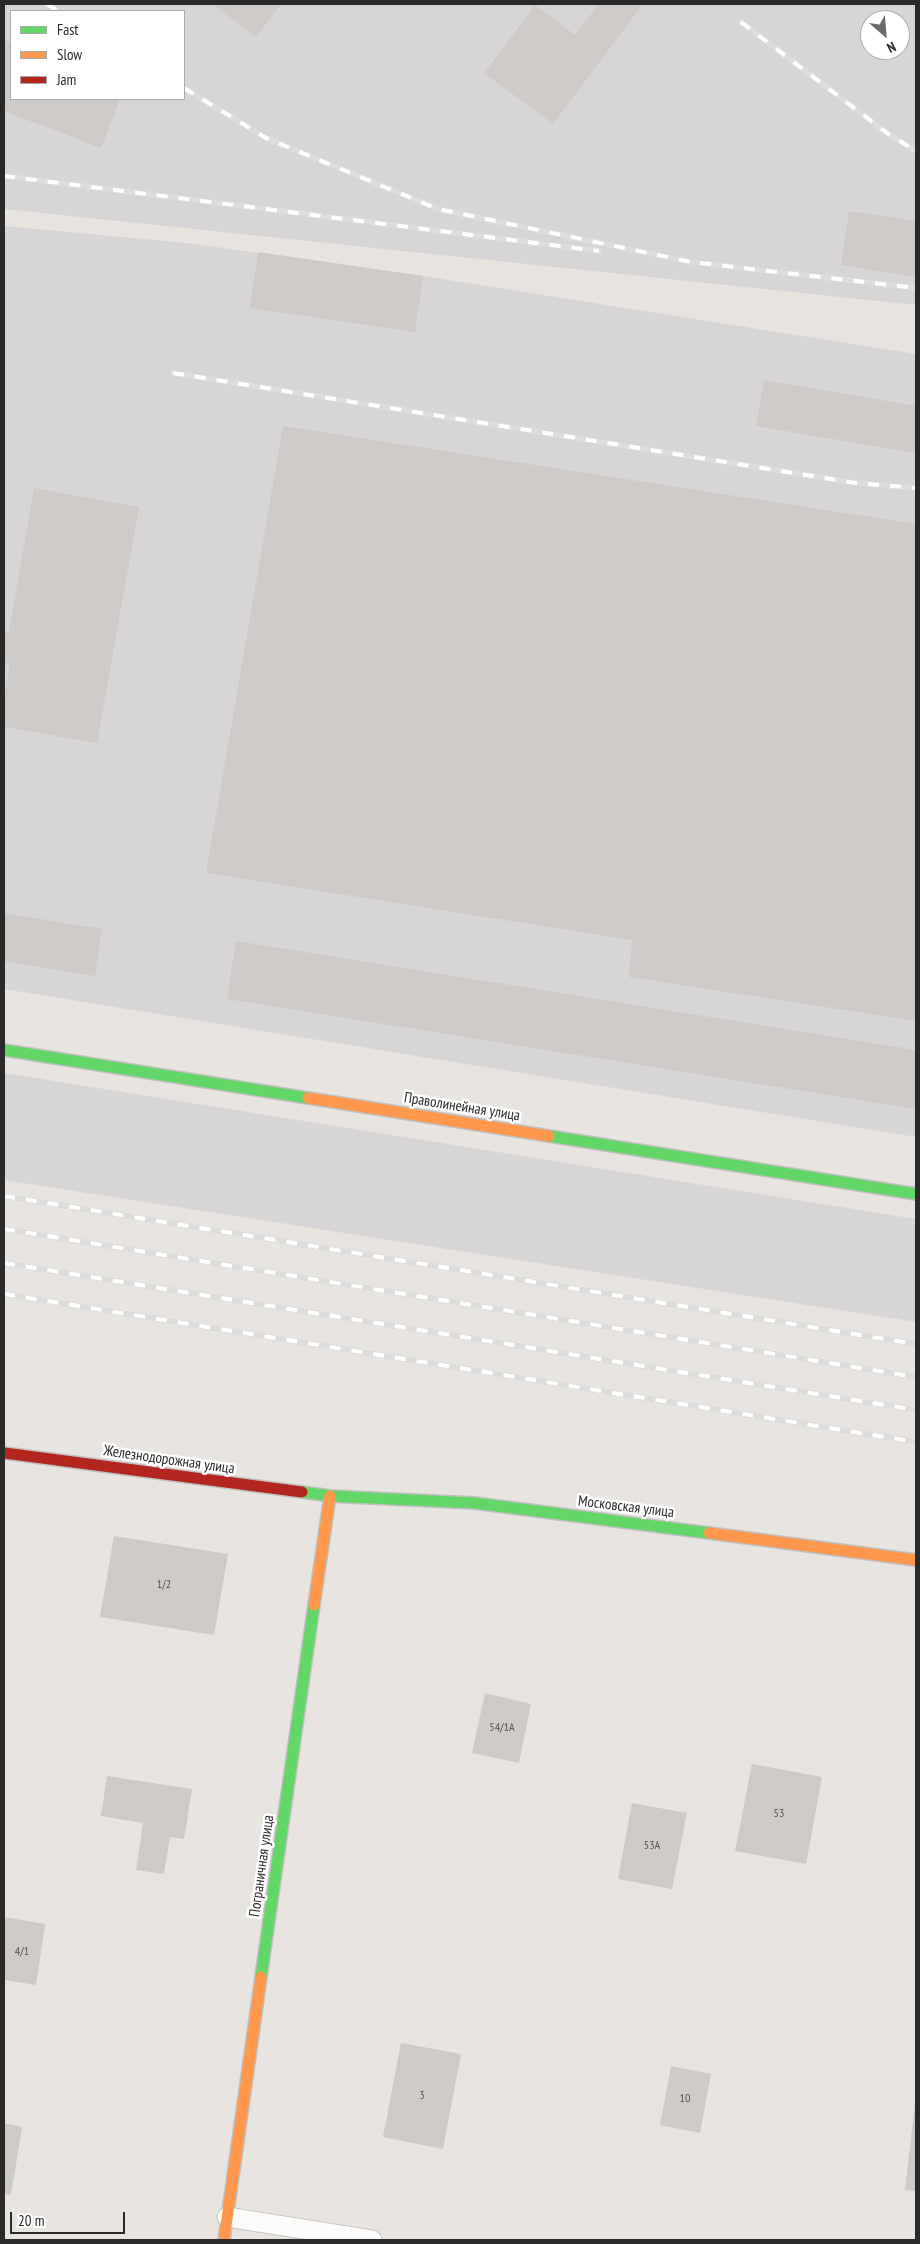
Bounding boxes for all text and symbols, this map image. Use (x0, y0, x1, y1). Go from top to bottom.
legend (10, 10, 185, 100)
north arrow (860, 10, 910, 60)
text: Fast (57, 20, 78, 39)
text: N (884, 38, 899, 57)
text: Slow (57, 45, 82, 64)
text: Jam (57, 70, 76, 89)
street label: Праволинейная улица (403, 1089, 521, 1125)
street label: Железнодорожная улица (102, 1442, 236, 1478)
street label: Московская улица (577, 1492, 675, 1522)
house number: 1/2 (157, 1578, 171, 1592)
house number: 54/1А (489, 1721, 515, 1735)
house number: 53 (774, 1807, 784, 1821)
street label: Пограничная улица (246, 1814, 278, 1918)
house number: 53А (644, 1839, 660, 1853)
house number: 4/1 (15, 1945, 29, 1959)
house number: 3 (419, 2089, 425, 2103)
house number: 10 (680, 2092, 690, 2106)
scale bar (12, 2202, 128, 2234)
text: 20 m (18, 2211, 44, 2230)

